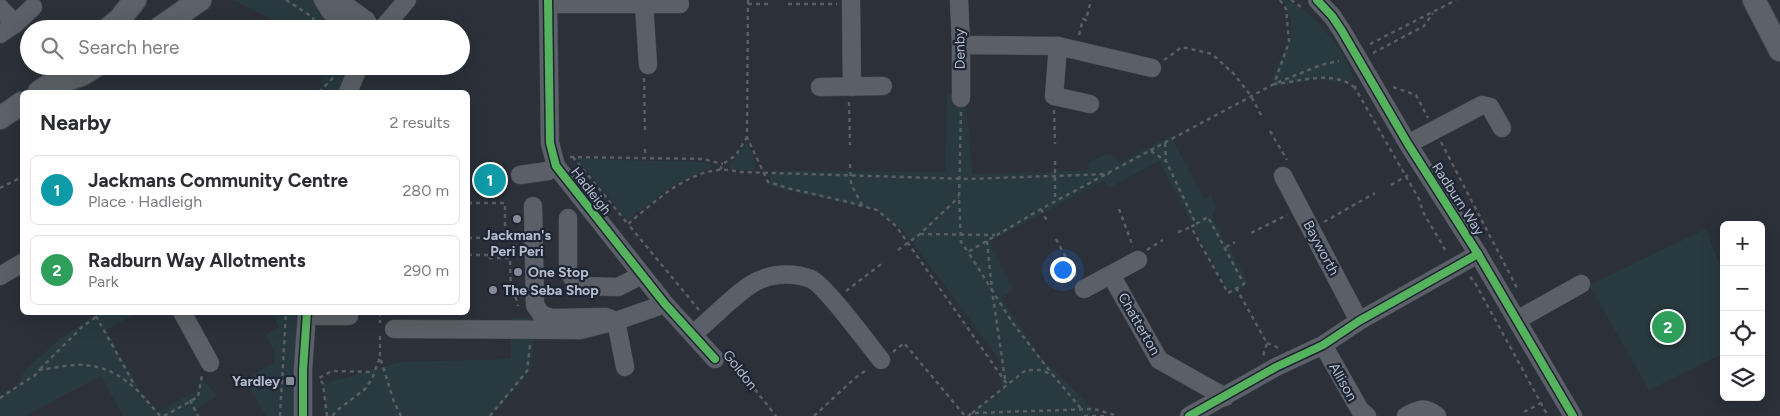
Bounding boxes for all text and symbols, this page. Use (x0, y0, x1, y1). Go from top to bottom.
search box (20, 20, 470, 75)
street label: Denby (951, 28, 969, 69)
icon: search (38, 34, 66, 62)
text: Search here (78, 36, 180, 59)
text: Nearby (40, 110, 111, 135)
text: 2 results (390, 113, 450, 132)
street label: Radburn Way (1428, 159, 1488, 239)
pin: 1 (474, 161, 506, 199)
street label: Hadleigh (567, 164, 615, 218)
text: Jackmans Community Centre (88, 169, 348, 192)
text: 1 (54, 181, 60, 200)
text: 280 m (402, 181, 449, 200)
text: Place · Hadleigh (88, 192, 202, 211)
marker: Jackman's Peri Peri (511, 213, 523, 225)
street label: Bayworth (1299, 218, 1343, 279)
map controls (1720, 221, 1765, 401)
button: + (1720, 221, 1765, 266)
place label: Jackman's Peri Peri (483, 227, 551, 260)
text: Radburn Way Allotments (88, 249, 306, 272)
your location (1050, 257, 1076, 283)
text: 2 (52, 261, 62, 280)
text: 290 m (403, 261, 449, 280)
place label: One Stop (528, 264, 589, 281)
marker: One Stop (512, 266, 524, 278)
button: − (1720, 266, 1765, 311)
text: Park (88, 272, 118, 291)
place label: The Seba Shop (503, 282, 599, 299)
marker: The Seba Shop (487, 284, 499, 296)
street label: Chatterton (1114, 290, 1164, 358)
pin: 2 (1652, 308, 1684, 346)
button: locate (1720, 311, 1765, 356)
street label: Goldon (719, 347, 761, 393)
button: layers (1720, 356, 1765, 401)
street label: Allison (1325, 360, 1361, 404)
place label: Yardley (232, 373, 281, 390)
marker: Yardley (284, 375, 296, 387)

